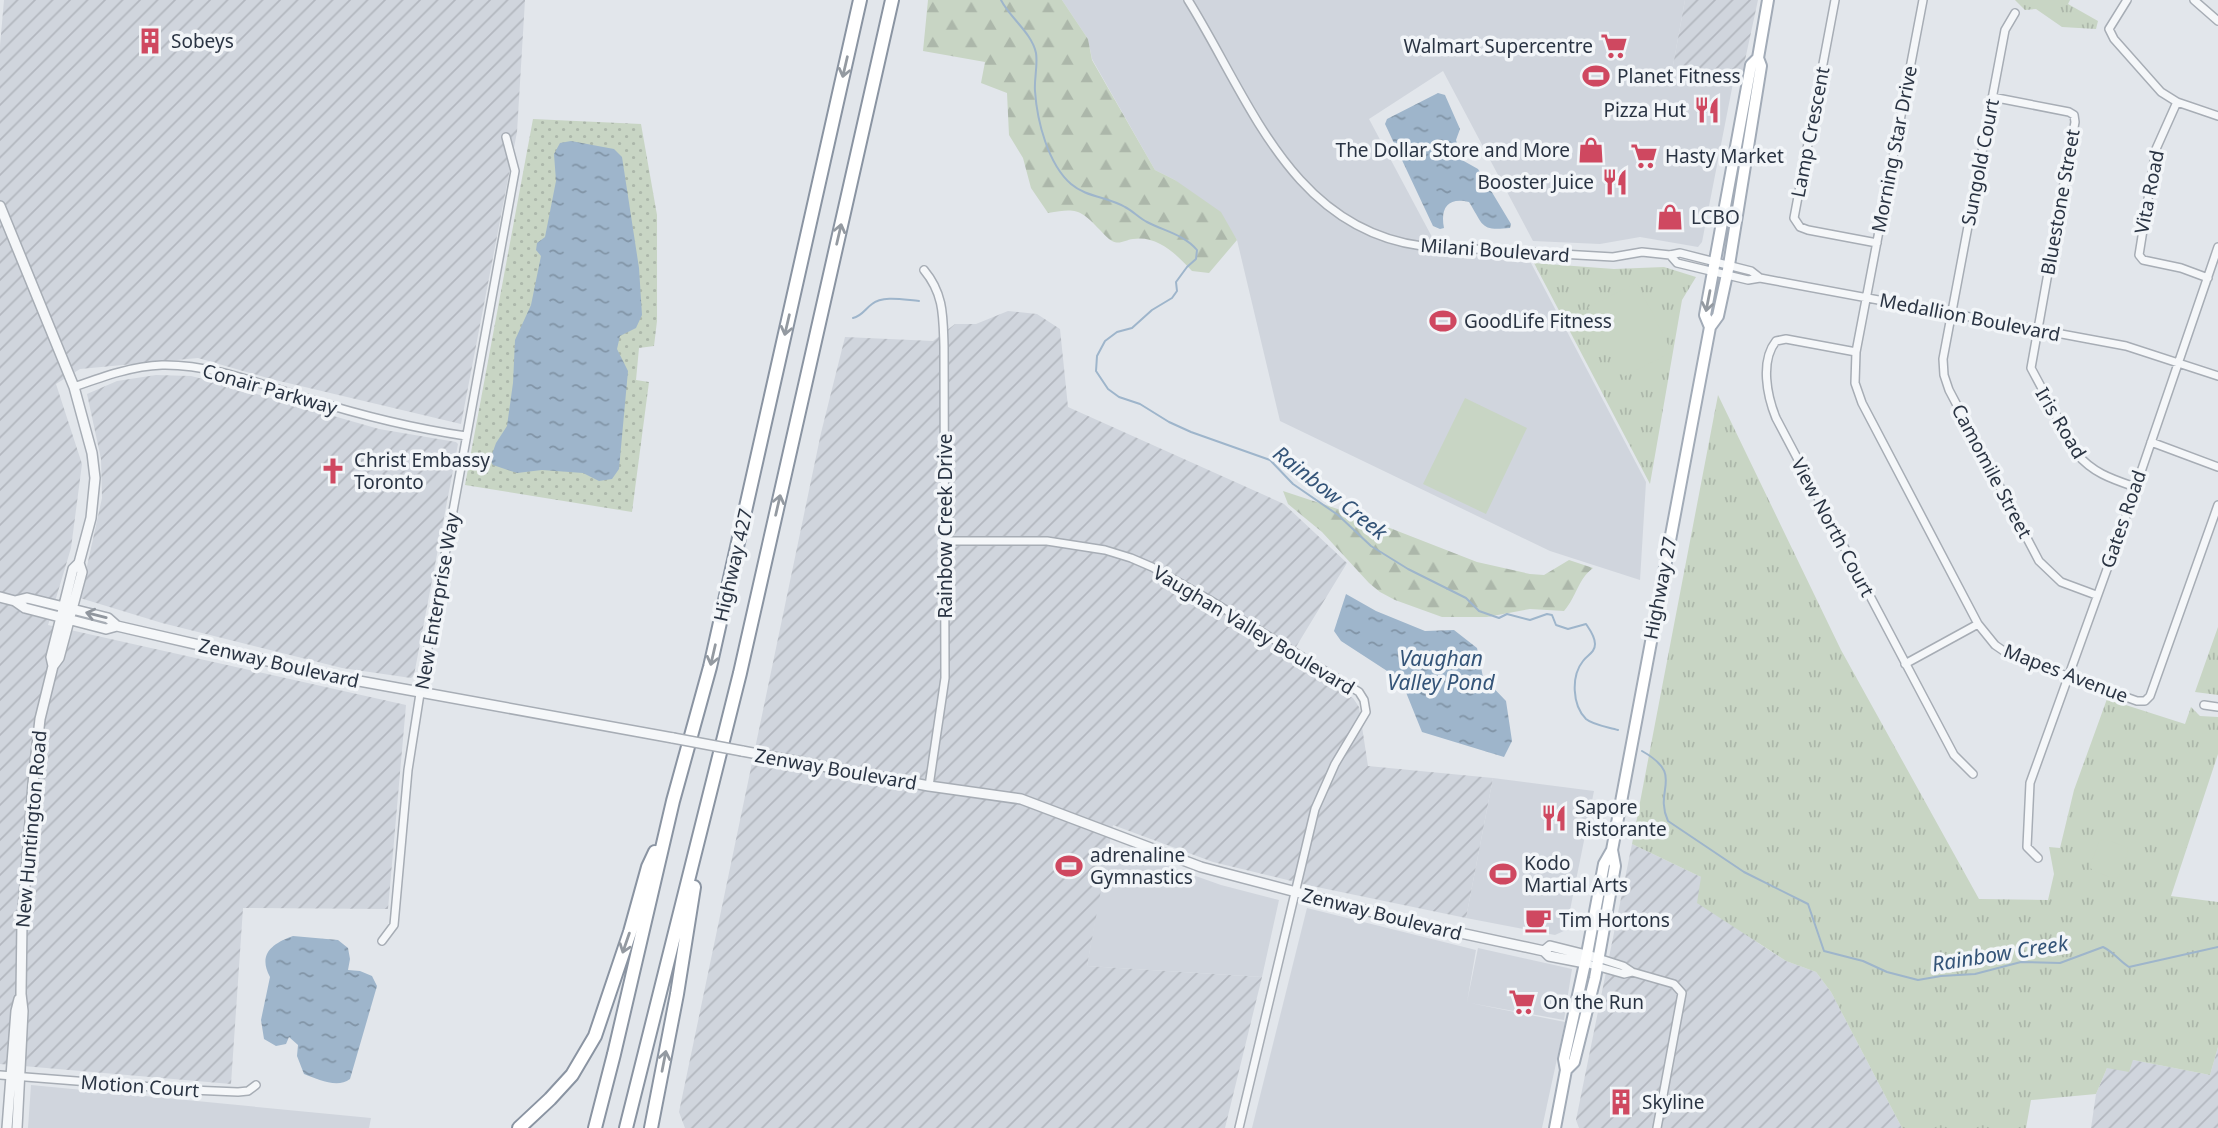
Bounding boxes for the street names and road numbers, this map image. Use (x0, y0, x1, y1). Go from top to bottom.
street label: Morning Star Drive (1865, 63, 1923, 235)
street label: Lamp Crescent (1785, 64, 1835, 200)
street label: Sungold Court (1955, 96, 2005, 228)
street label: Bluestone Street (2034, 127, 2086, 277)
street label: Vita Road (2128, 148, 2170, 236)
street label: Milani Boulevard (1419, 232, 1571, 268)
street label: Medallion Boulevard (1877, 287, 2063, 347)
street label: Conair Parkway (200, 357, 341, 421)
street label: Iris Road (2030, 382, 2092, 464)
street label: Camomile Street (1946, 399, 2038, 543)
street label: Rainbow Creek Drive (932, 434, 958, 618)
street label: View North Court (1785, 453, 1881, 601)
street label: Gates Road (2094, 467, 2152, 571)
street label: Highway 427 (707, 506, 759, 624)
street label: New Enterprise Way (409, 510, 465, 692)
street label: Highway 27 (1637, 534, 1683, 642)
street label: Vaughan Valley Boulevard (1148, 559, 1360, 701)
street label: Zenway Boulevard (196, 632, 362, 694)
street label: Mapes Avenue (2000, 637, 2132, 709)
street label: New Huntington Road (9, 729, 53, 929)
street label: Zenway Boulevard (753, 742, 919, 796)
street label: Zenway Boulevard (1299, 882, 1465, 946)
street label: Motion Court (80, 1069, 200, 1103)

